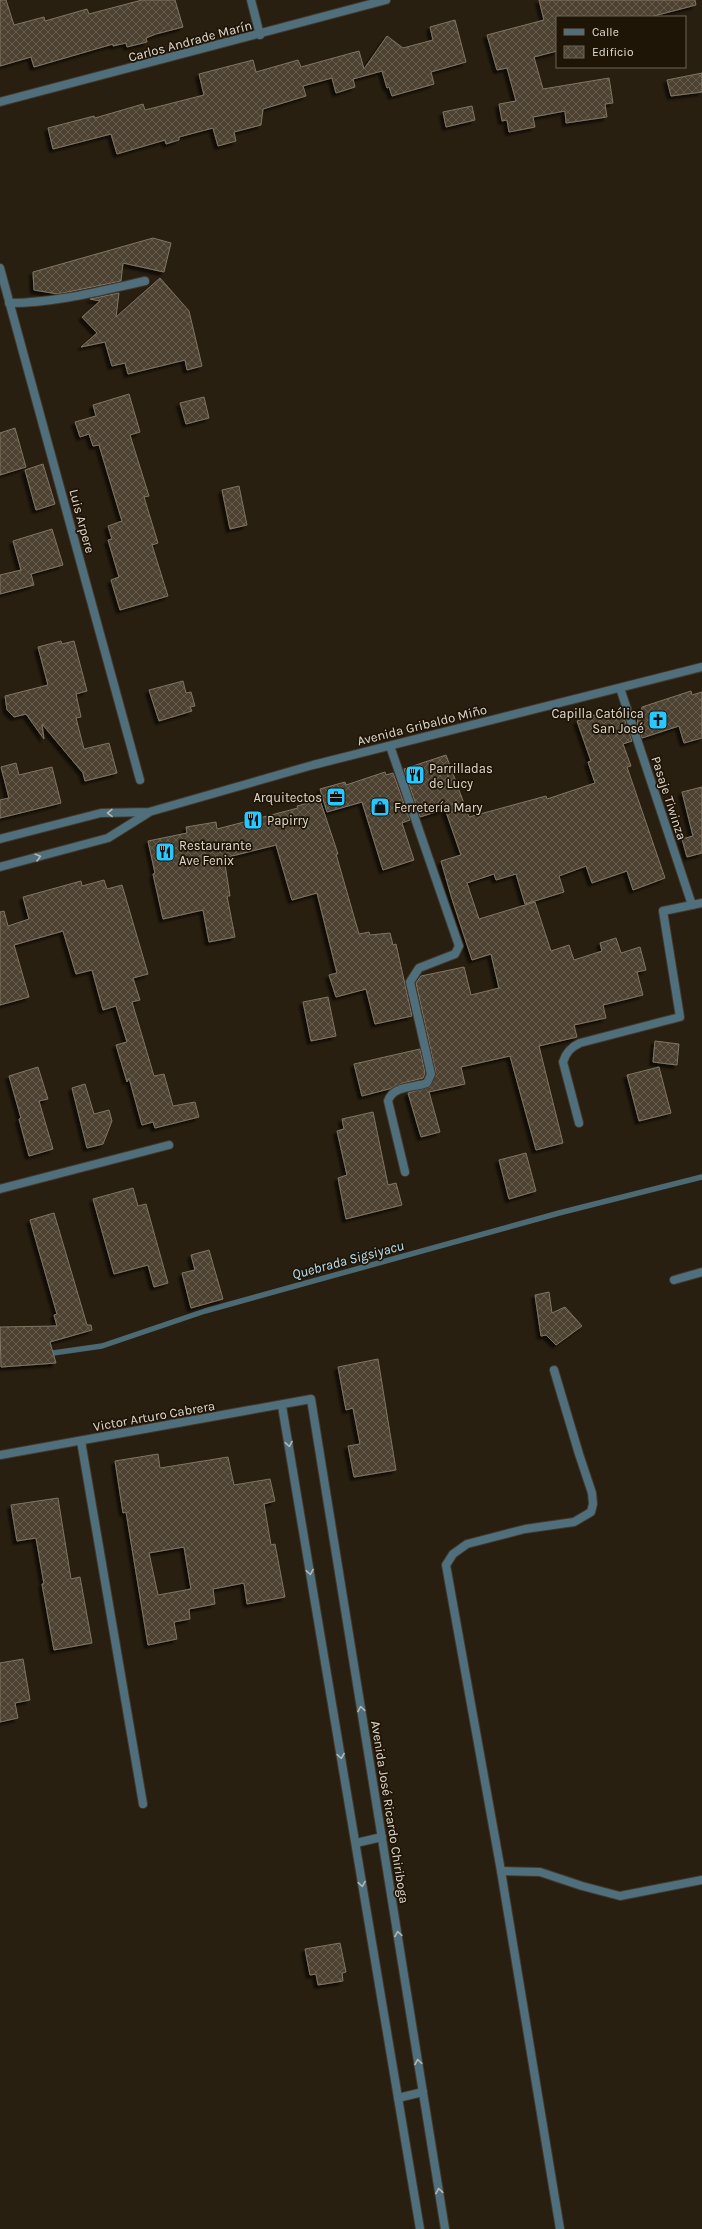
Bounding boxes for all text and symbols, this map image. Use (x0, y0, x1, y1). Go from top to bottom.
legend (556, 16, 686, 68)
street label: Carlos Andrade Marín (127, 17, 253, 65)
text: Calle (592, 25, 619, 39)
text: Edificio (592, 45, 633, 59)
street label: Luis Arpere (66, 487, 98, 555)
street label: Avenida Gribaldo Miño (356, 702, 488, 748)
place label: Capilla Católica San José (551, 706, 644, 736)
church icon: Capilla Católica San José (647, 709, 669, 731)
street label: Pasaje Tiwinza (648, 754, 690, 842)
place label: Parrilladas de Lucy (429, 761, 493, 791)
restaurant icon: Parrilladas de Lucy (404, 764, 426, 786)
office icon: Arquitectos (325, 786, 347, 808)
place label: Arquitectos (253, 790, 322, 806)
shop icon: Ferretería Mary (369, 796, 391, 818)
place label: Ferretería Mary (394, 800, 483, 815)
one-way arrow (107, 809, 113, 817)
restaurant icon: Papirry (242, 809, 264, 831)
place label: Papirry (267, 813, 308, 828)
place label: Restaurante Ave Fenix (179, 838, 252, 868)
restaurant icon: Restaurante Ave Fenix (154, 841, 176, 863)
one-way arrow (34, 853, 41, 862)
water label: Quebrada Sigsiyacu (290, 1237, 406, 1283)
street label: Victor Arturo Cabrera (92, 1398, 216, 1434)
one-way arrow (284, 1441, 293, 1447)
one-way arrow (305, 1569, 314, 1575)
one-way arrow (357, 1706, 366, 1712)
street label: Avenida José Ricardo Chiriboga (368, 1720, 412, 1904)
one-way arrow (336, 1753, 345, 1759)
one-way arrow (358, 1881, 366, 1887)
one-way arrow (394, 1931, 403, 1937)
one-way arrow (415, 2059, 423, 2065)
one-way arrow (435, 2187, 444, 2194)

